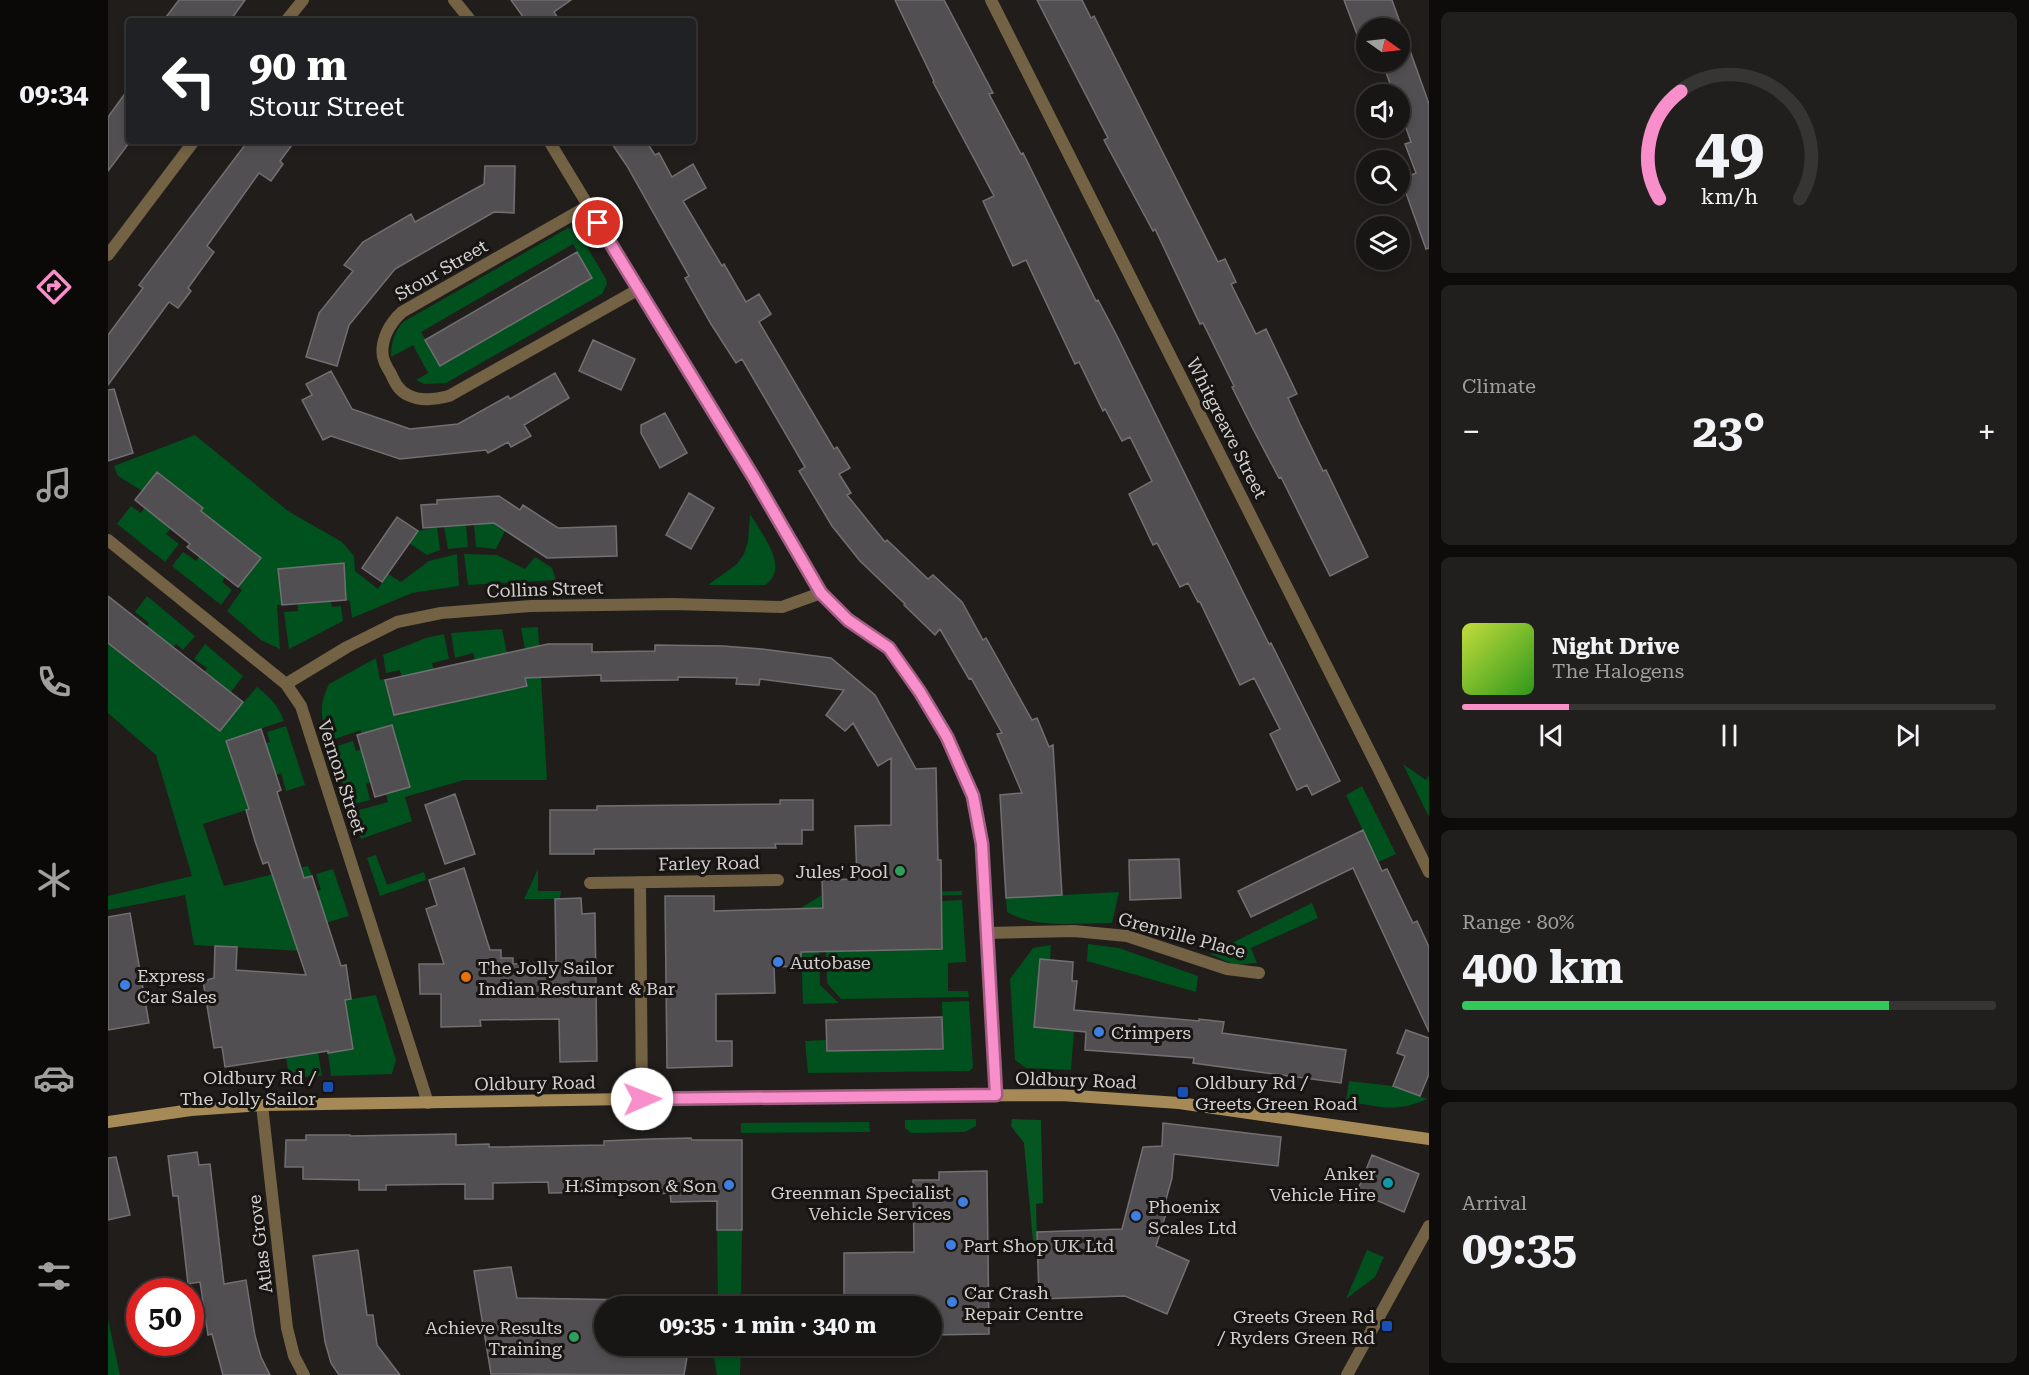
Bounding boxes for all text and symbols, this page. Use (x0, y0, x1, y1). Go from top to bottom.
north arrow (1356, 18, 1410, 72)
map controls (1356, 18, 1410, 270)
text: 90 m (249, 41, 347, 90)
icon: left (150, 42, 228, 120)
text: 09:34 (20, 78, 88, 110)
button: sound (1356, 84, 1410, 138)
text: Stour Street (249, 91, 404, 123)
text: 49 (1694, 115, 1764, 188)
button: search (1356, 150, 1410, 204)
text: km/h (1700, 185, 1758, 210)
pin (572, 197, 623, 248)
icon: arrive (581, 206, 614, 239)
button: layers (1356, 216, 1410, 270)
street label: Stour Street (391, 235, 491, 305)
icon: directions (33, 266, 75, 308)
street label: Whitgreave Street (1182, 354, 1272, 502)
text: Climate (1462, 374, 1536, 398)
text: 23° (1693, 405, 1765, 458)
text: − (1462, 412, 1480, 451)
text: + (1978, 412, 1996, 451)
icon: music (33, 464, 75, 506)
street label: Collins Street (486, 576, 604, 602)
text: Night Drive (1552, 634, 1680, 659)
text: The Halogens (1552, 659, 1684, 683)
icon: phone (33, 661, 75, 703)
street label: Vernon Street (314, 717, 371, 837)
icon: previous (1535, 719, 1568, 752)
icon: pause (1713, 719, 1746, 752)
icon: next (1891, 719, 1924, 752)
street label: Farley Road (658, 852, 760, 874)
icon: climate (33, 859, 75, 901)
place label: Jules' Pool (795, 861, 888, 882)
marker: Jules' Pool (893, 864, 907, 878)
street label: Grenville Place (1116, 908, 1248, 962)
text: Range · 80% (1462, 910, 1574, 934)
text: 400 km (1462, 941, 1623, 994)
place label: Autobase (790, 952, 871, 973)
marker: Autobase (771, 955, 785, 969)
place label: The Jolly Sailor Indian Resturant & Bar (478, 957, 675, 999)
place label: Express Car Sales (137, 965, 217, 1007)
marker: The Jolly Sailor Indian Resturant & Bar (459, 970, 473, 984)
marker: Express Car Sales (118, 978, 132, 992)
place label: Crimpers (1111, 1022, 1191, 1043)
marker: Crimpers (1092, 1025, 1106, 1039)
icon: car (33, 1057, 75, 1099)
place label: Oldbury Rd / The Jolly Sailor (180, 1067, 316, 1109)
position arrow (610, 1067, 674, 1131)
street label: Oldbury Road (1015, 1067, 1137, 1093)
street label: Oldbury Road (474, 1071, 596, 1095)
place label: Oldbury Rd / Greets Green Road (1195, 1072, 1358, 1114)
marker: Oldbury Rd / The Jolly Sailor (321, 1080, 335, 1094)
marker: Oldbury Rd / Greets Green Road (1176, 1085, 1190, 1099)
place label: Anker Vehicle Hire (1269, 1163, 1376, 1205)
place label: H.Simpson & Son (564, 1175, 717, 1196)
marker: Anker Vehicle Hire (1381, 1176, 1395, 1190)
marker: H.Simpson & Son (722, 1178, 736, 1192)
place label: Greenman Specialist Vehicle Services (771, 1182, 951, 1224)
text: Arrival (1462, 1191, 1527, 1215)
street label: Atlas Grove (244, 1193, 276, 1295)
marker: Greenman Specialist Vehicle Services (956, 1195, 970, 1209)
place label: Phoenix Scales Ltd (1148, 1196, 1238, 1238)
marker: Phoenix Scales Ltd (1129, 1209, 1143, 1223)
text: 09:35 (1462, 1222, 1577, 1275)
place label: Part Shop UK Ltd (963, 1235, 1115, 1256)
marker: Part Shop UK Ltd (944, 1238, 958, 1252)
icon: filters (33, 1255, 75, 1297)
speed limit sign: 50 (126, 1278, 204, 1356)
place label: Car Crash Repair Centre (964, 1282, 1084, 1324)
marker: Car Crash Repair Centre (945, 1295, 959, 1309)
place label: Greets Green Rd / Ryders Green Rd (1216, 1306, 1375, 1348)
text: 09:35 · 1 min · 340 m (659, 1313, 877, 1338)
place label: Achieve Results Training (425, 1317, 563, 1359)
marker: Greets Green Rd / Ryders Green Rd (1380, 1319, 1394, 1333)
marker: Achieve Results Training (567, 1330, 581, 1344)

